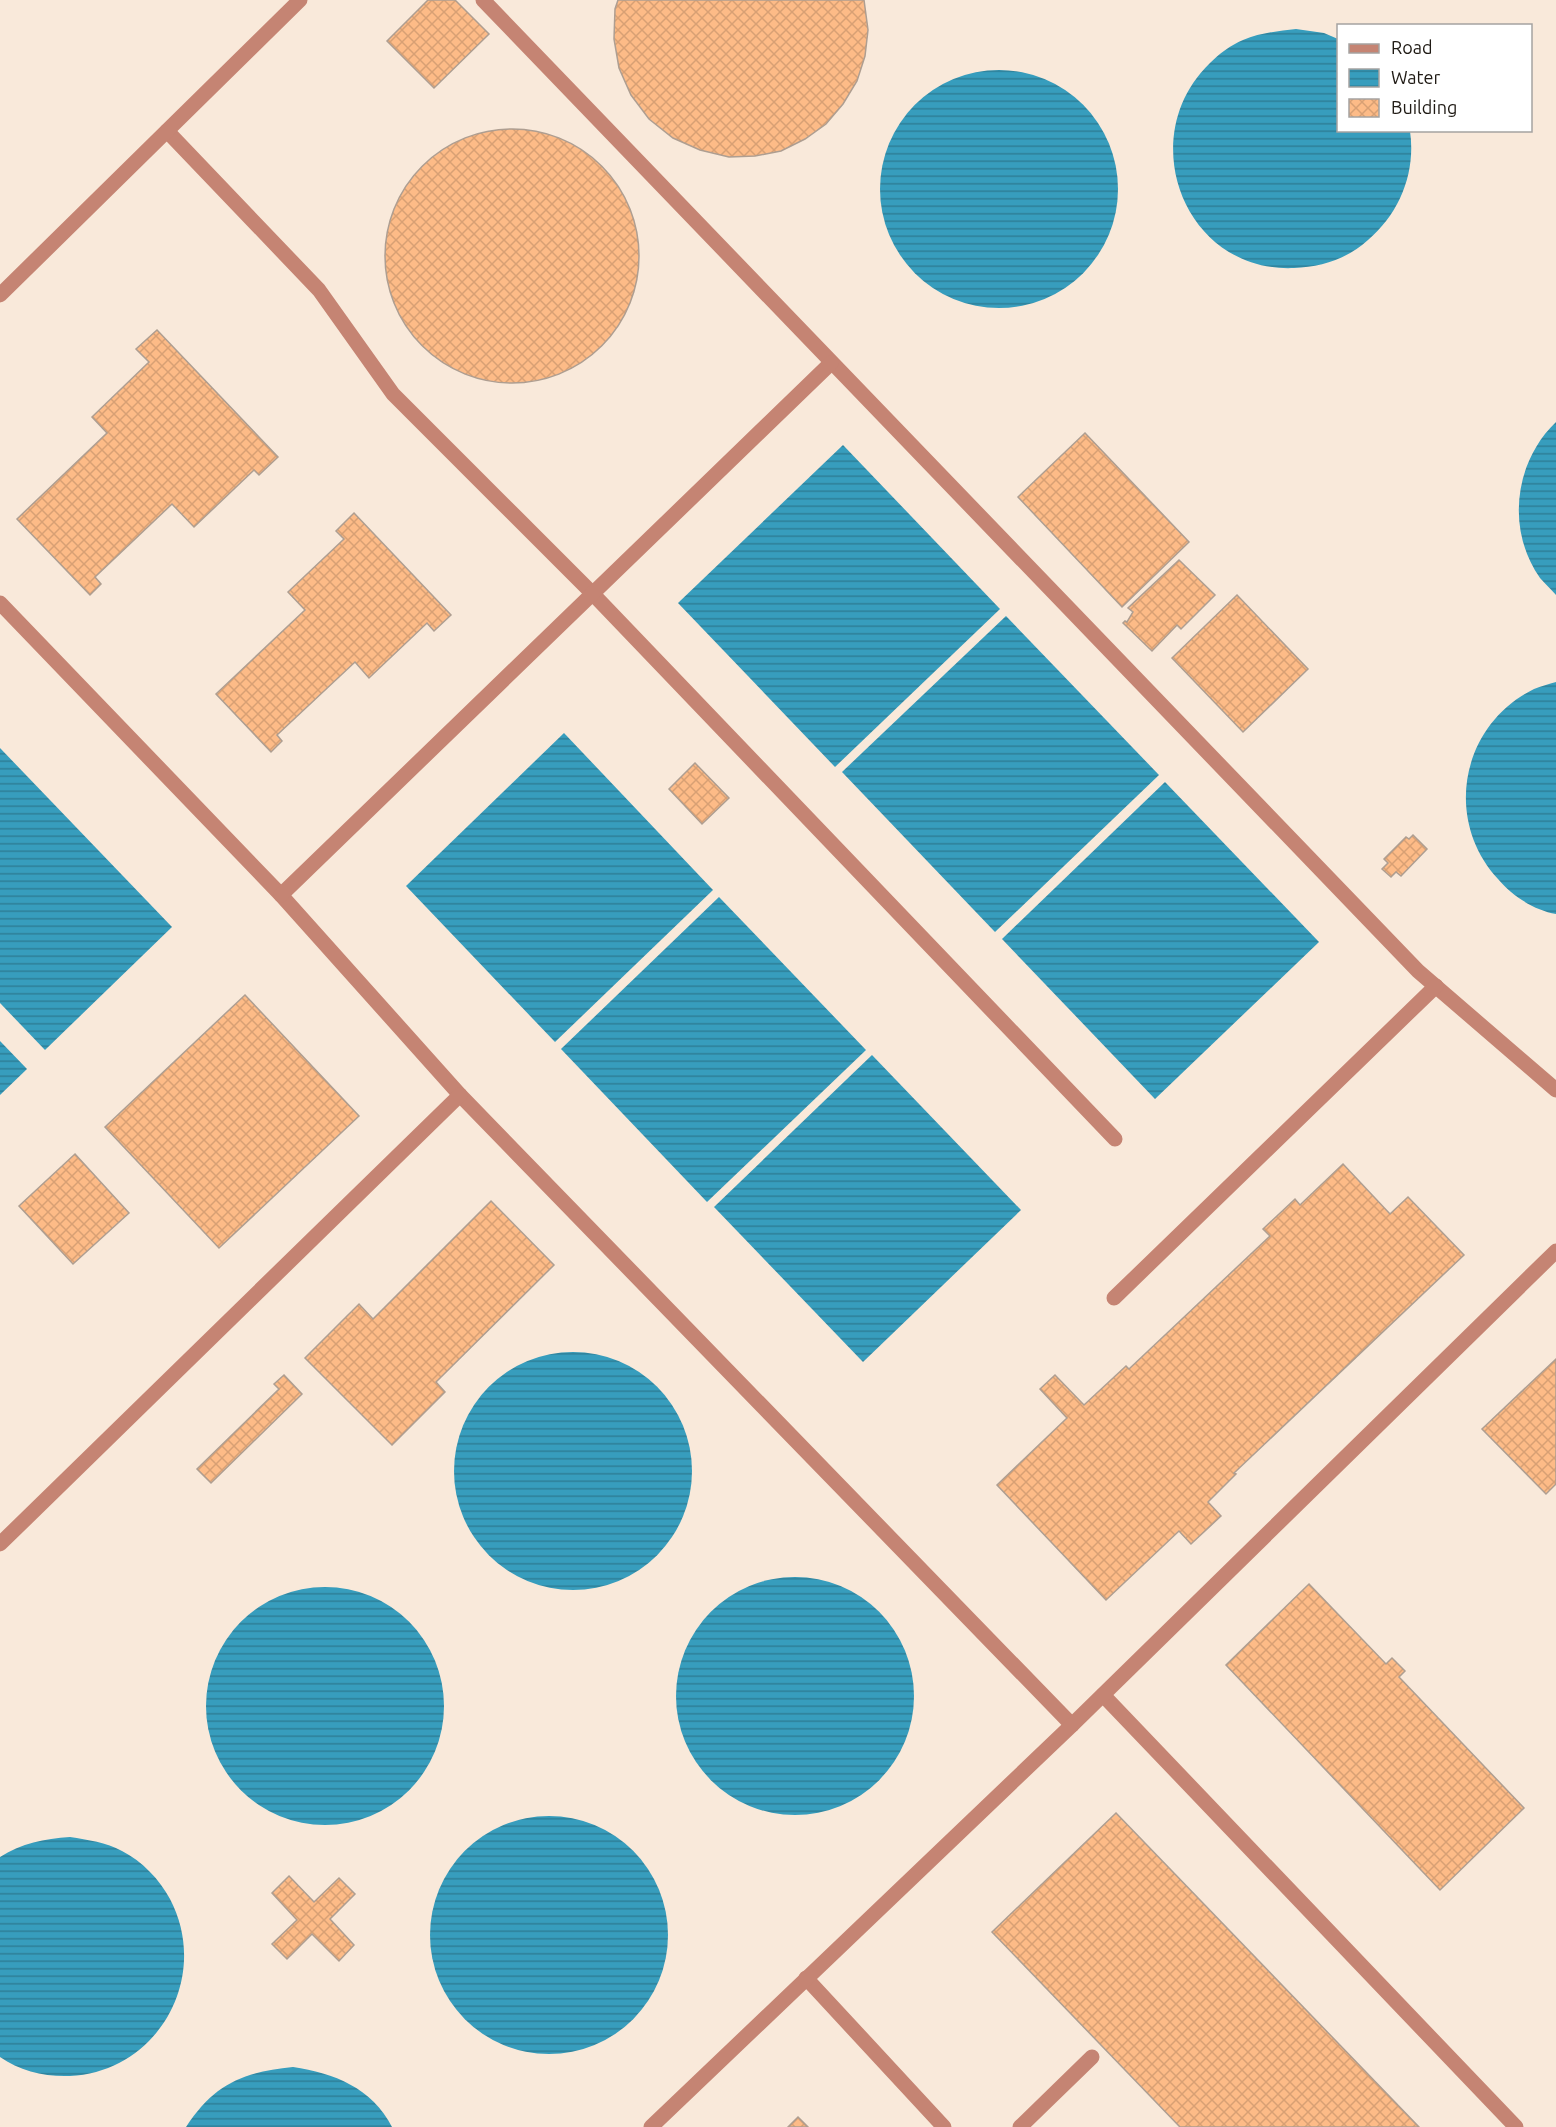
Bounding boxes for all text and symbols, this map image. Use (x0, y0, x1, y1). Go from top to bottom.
legend (1337, 24, 1532, 132)
text: Road (1391, 37, 1433, 57)
text: Water (1391, 67, 1441, 87)
text: Building (1391, 97, 1457, 117)

